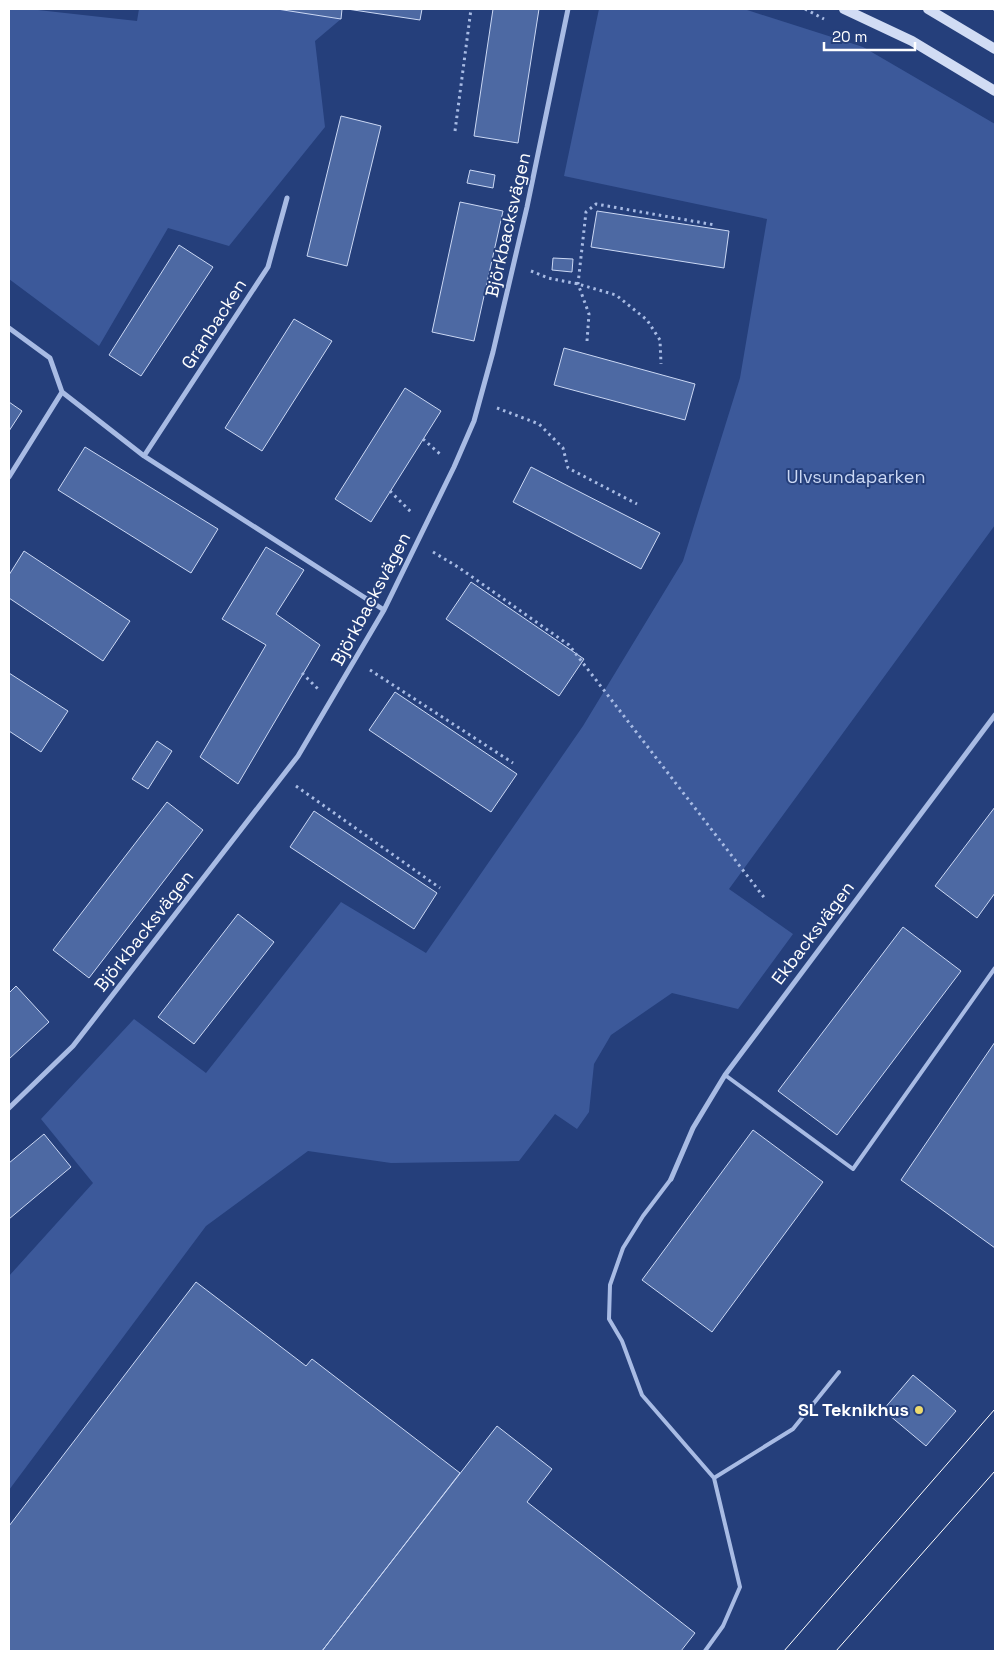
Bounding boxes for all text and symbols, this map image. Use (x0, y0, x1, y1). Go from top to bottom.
scale bar (824, 20, 915, 52)
text: 20 m (832, 27, 867, 46)
street label: Björkbacksvägen (480, 150, 535, 299)
street label: Granbacken (176, 274, 251, 373)
park label: Ulvsundaparken (787, 465, 925, 488)
street label: Björkbacksvägen (326, 528, 415, 669)
street label: Björkbacksvägen (89, 865, 198, 996)
street label: Ekbacksvägen (766, 876, 859, 989)
place label: SL Teknikhus (798, 1398, 909, 1421)
marker: SL Teknikhus (913, 1404, 925, 1416)

